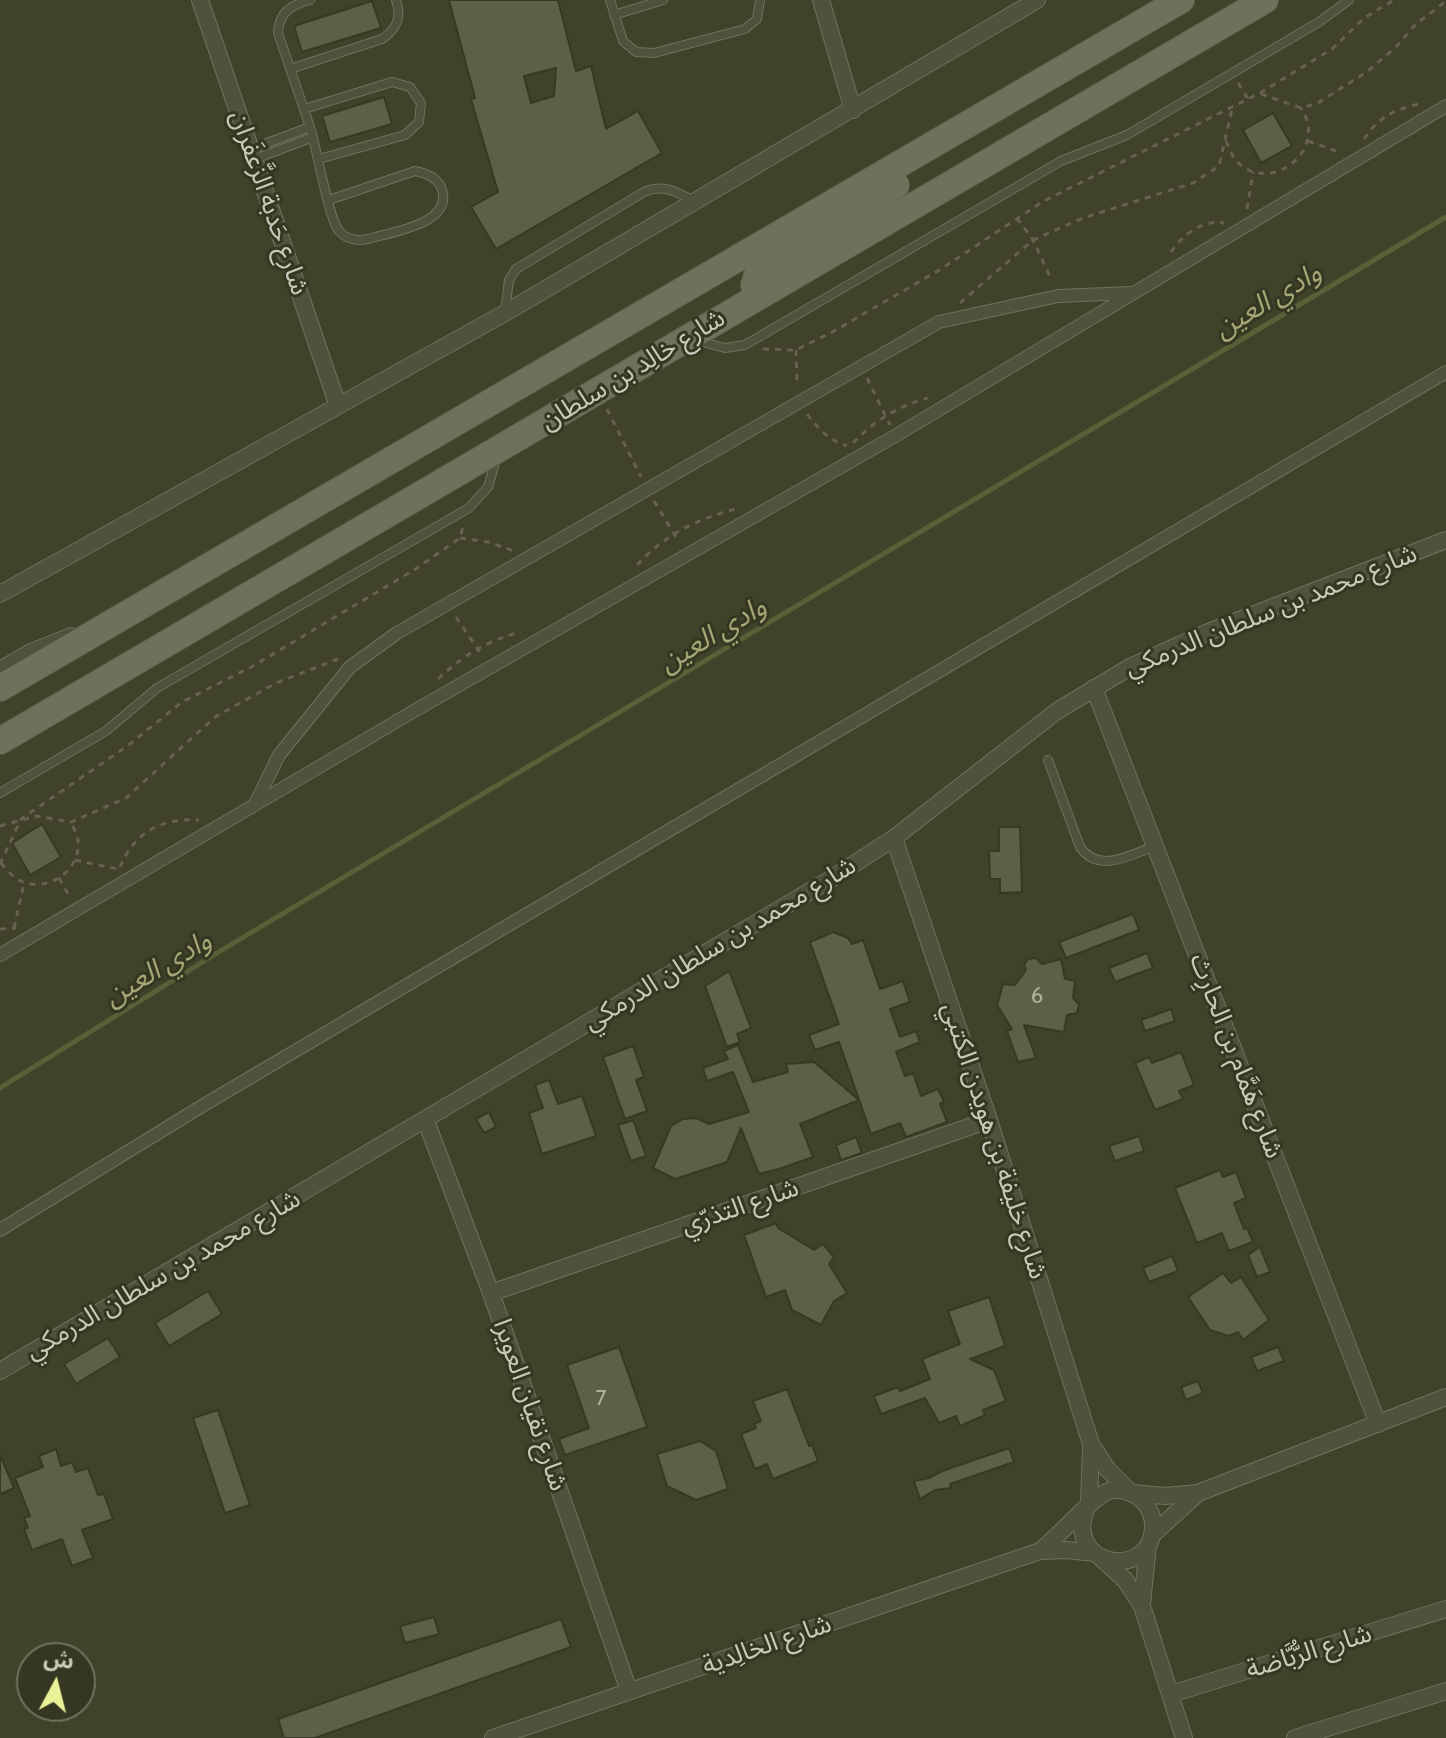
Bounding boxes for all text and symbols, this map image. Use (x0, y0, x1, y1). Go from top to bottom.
street label: شارع حَدبة الزَّعفَران (223, 107, 315, 299)
water label: وادي العين (1208, 256, 1328, 346)
street label: شارع خالِد بن سلطان (535, 303, 731, 437)
street label: شارع محمد بن سلطان الدرمكي (1120, 538, 1422, 684)
water label: وادي العين (653, 590, 773, 680)
street label: شارع محمد بن سلطان الدرمكي (578, 850, 862, 1038)
water label: وادي العين (98, 924, 218, 1014)
street label: شارع هَمَّام بن الحارِث (1183, 949, 1289, 1163)
house number: 6 (1031, 984, 1043, 1010)
street label: شارع خليفة بن هويدن الكتبي (935, 999, 1053, 1283)
street label: شارع التذرّي (677, 1172, 803, 1242)
street label: شارع محمد بن سلطان الدرمكي (20, 1183, 306, 1367)
street label: شارع نقيان العويرا (486, 1315, 574, 1495)
house number: 7 (595, 1386, 607, 1412)
street label: شارع الخالِدية (698, 1608, 836, 1682)
street label: شارع الرُّبَّاضة (1242, 1618, 1376, 1686)
north arrow (16, 1642, 96, 1722)
text: ش (42, 1644, 75, 1675)

